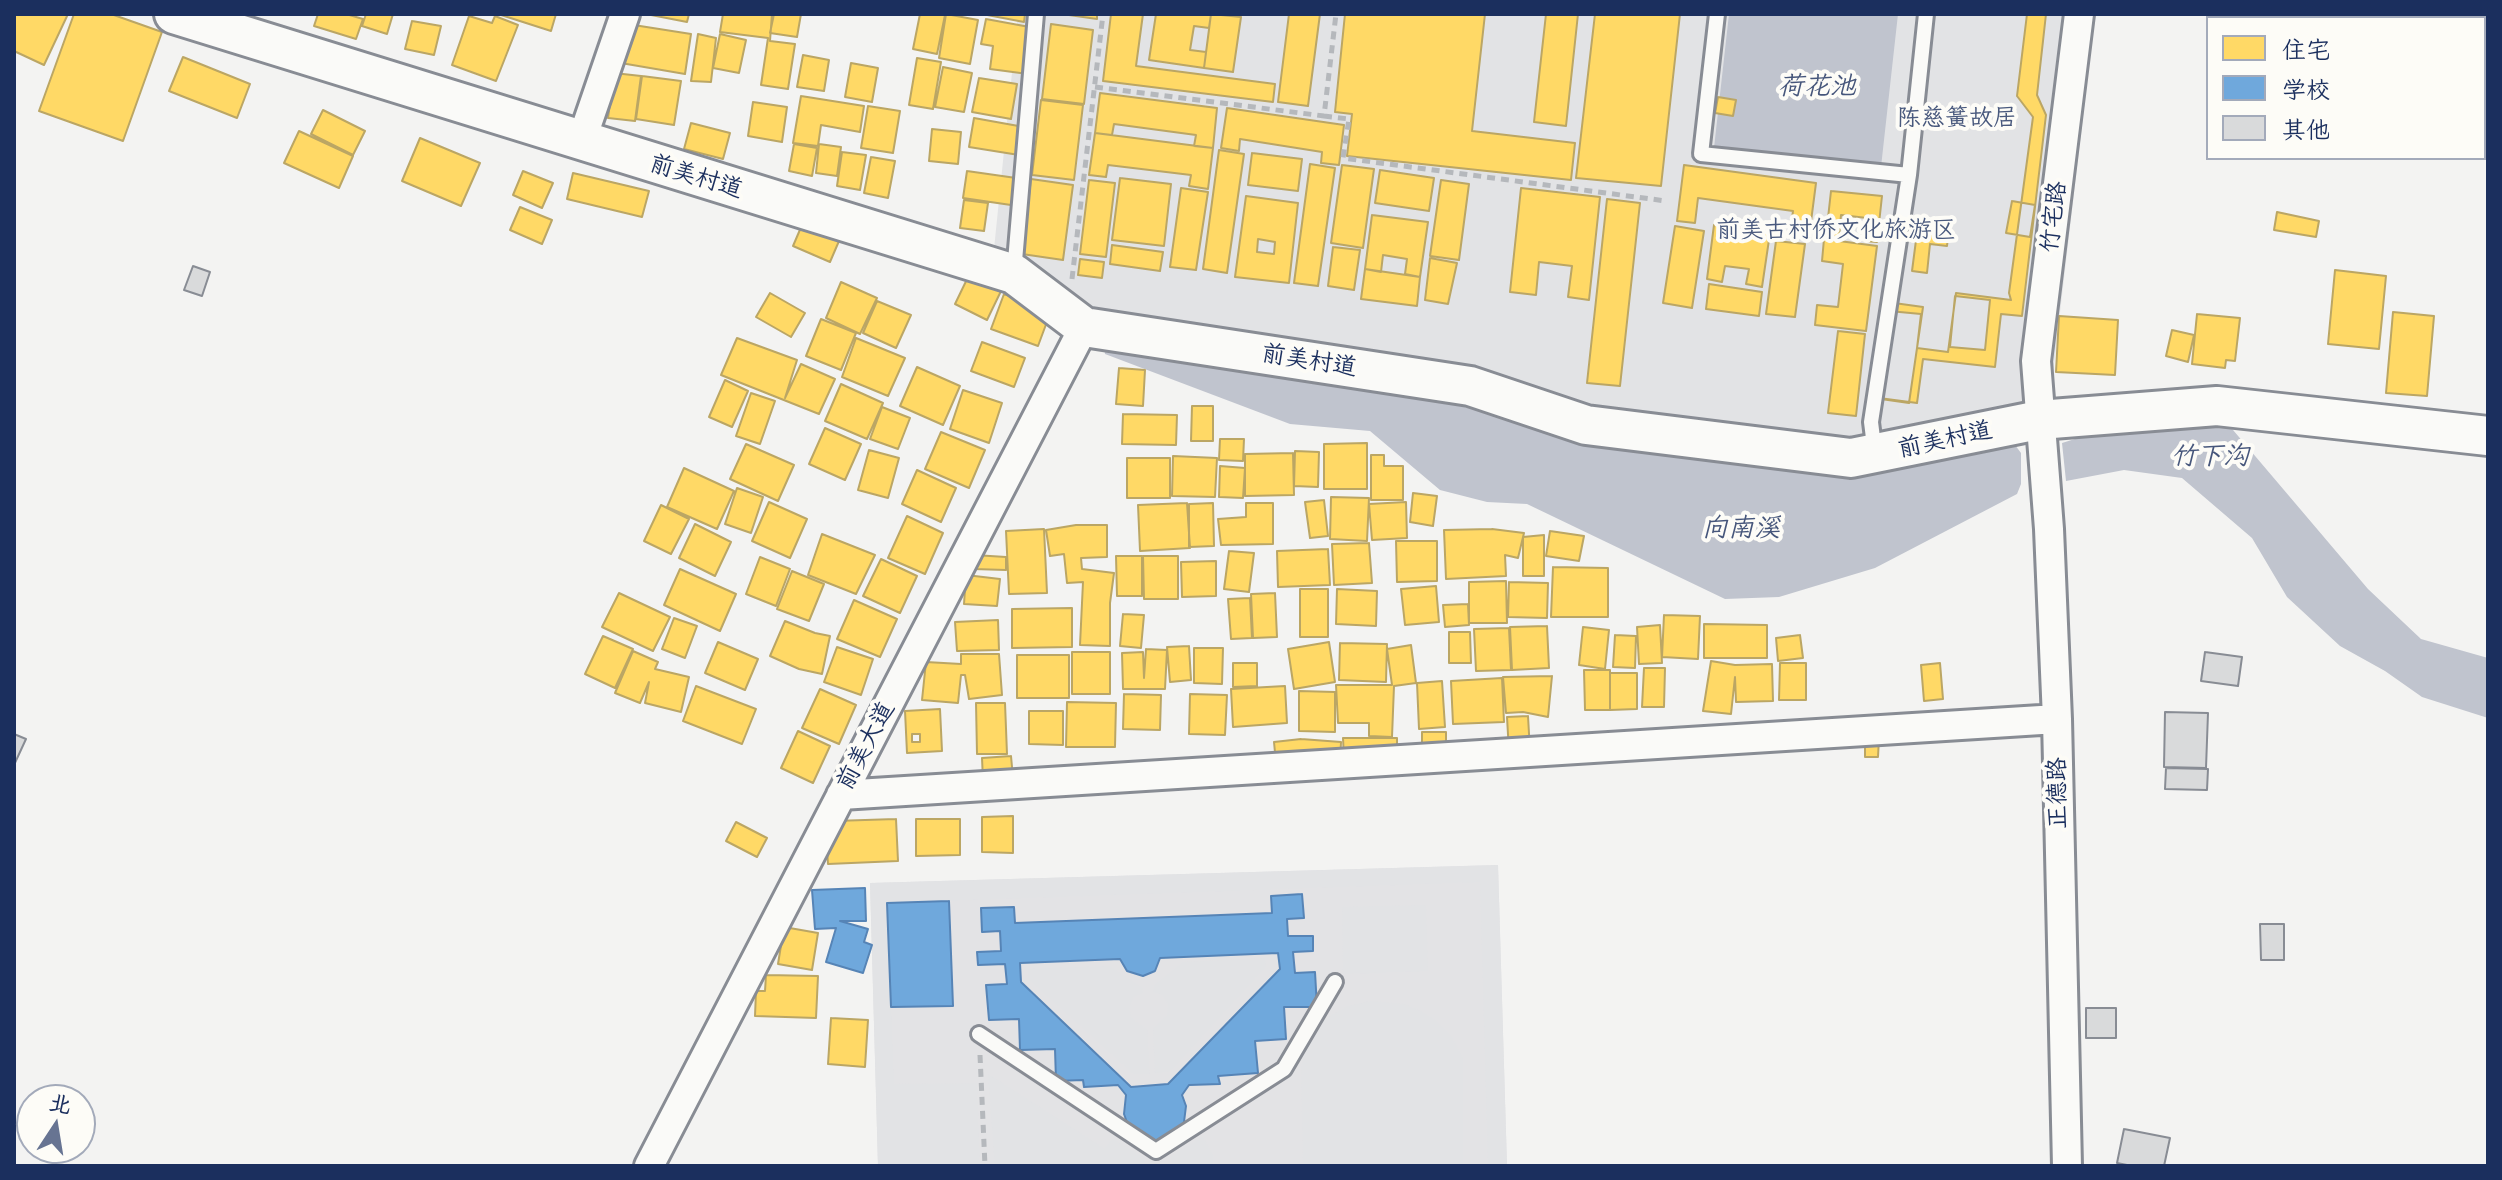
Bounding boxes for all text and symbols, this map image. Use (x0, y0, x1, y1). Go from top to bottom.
legend (2206, 16, 2486, 160)
text: 住宅 (2282, 30, 2330, 66)
text: 学校 (2282, 70, 2330, 106)
water label: 荷花池 (1778, 71, 1856, 103)
park label: 陈慈簧故居 (1897, 104, 2017, 132)
text: 其他 (2282, 110, 2330, 146)
street label: 前美村道 (646, 149, 746, 205)
street label: 竹宅路 (2035, 180, 2073, 254)
park label: 前美古村侨文化旅游区 (1716, 216, 1956, 244)
street label: 前美村道 (1259, 339, 1359, 383)
street label: 前美村道 (1895, 416, 1995, 464)
water label: 竹下沟 (2171, 441, 2249, 473)
water label: 向南溪 (1702, 513, 1780, 545)
street label: 前美大道 (831, 697, 901, 795)
street label: 正德路 (2043, 757, 2073, 829)
north arrow (16, 1084, 96, 1164)
text: 北 (46, 1084, 75, 1120)

